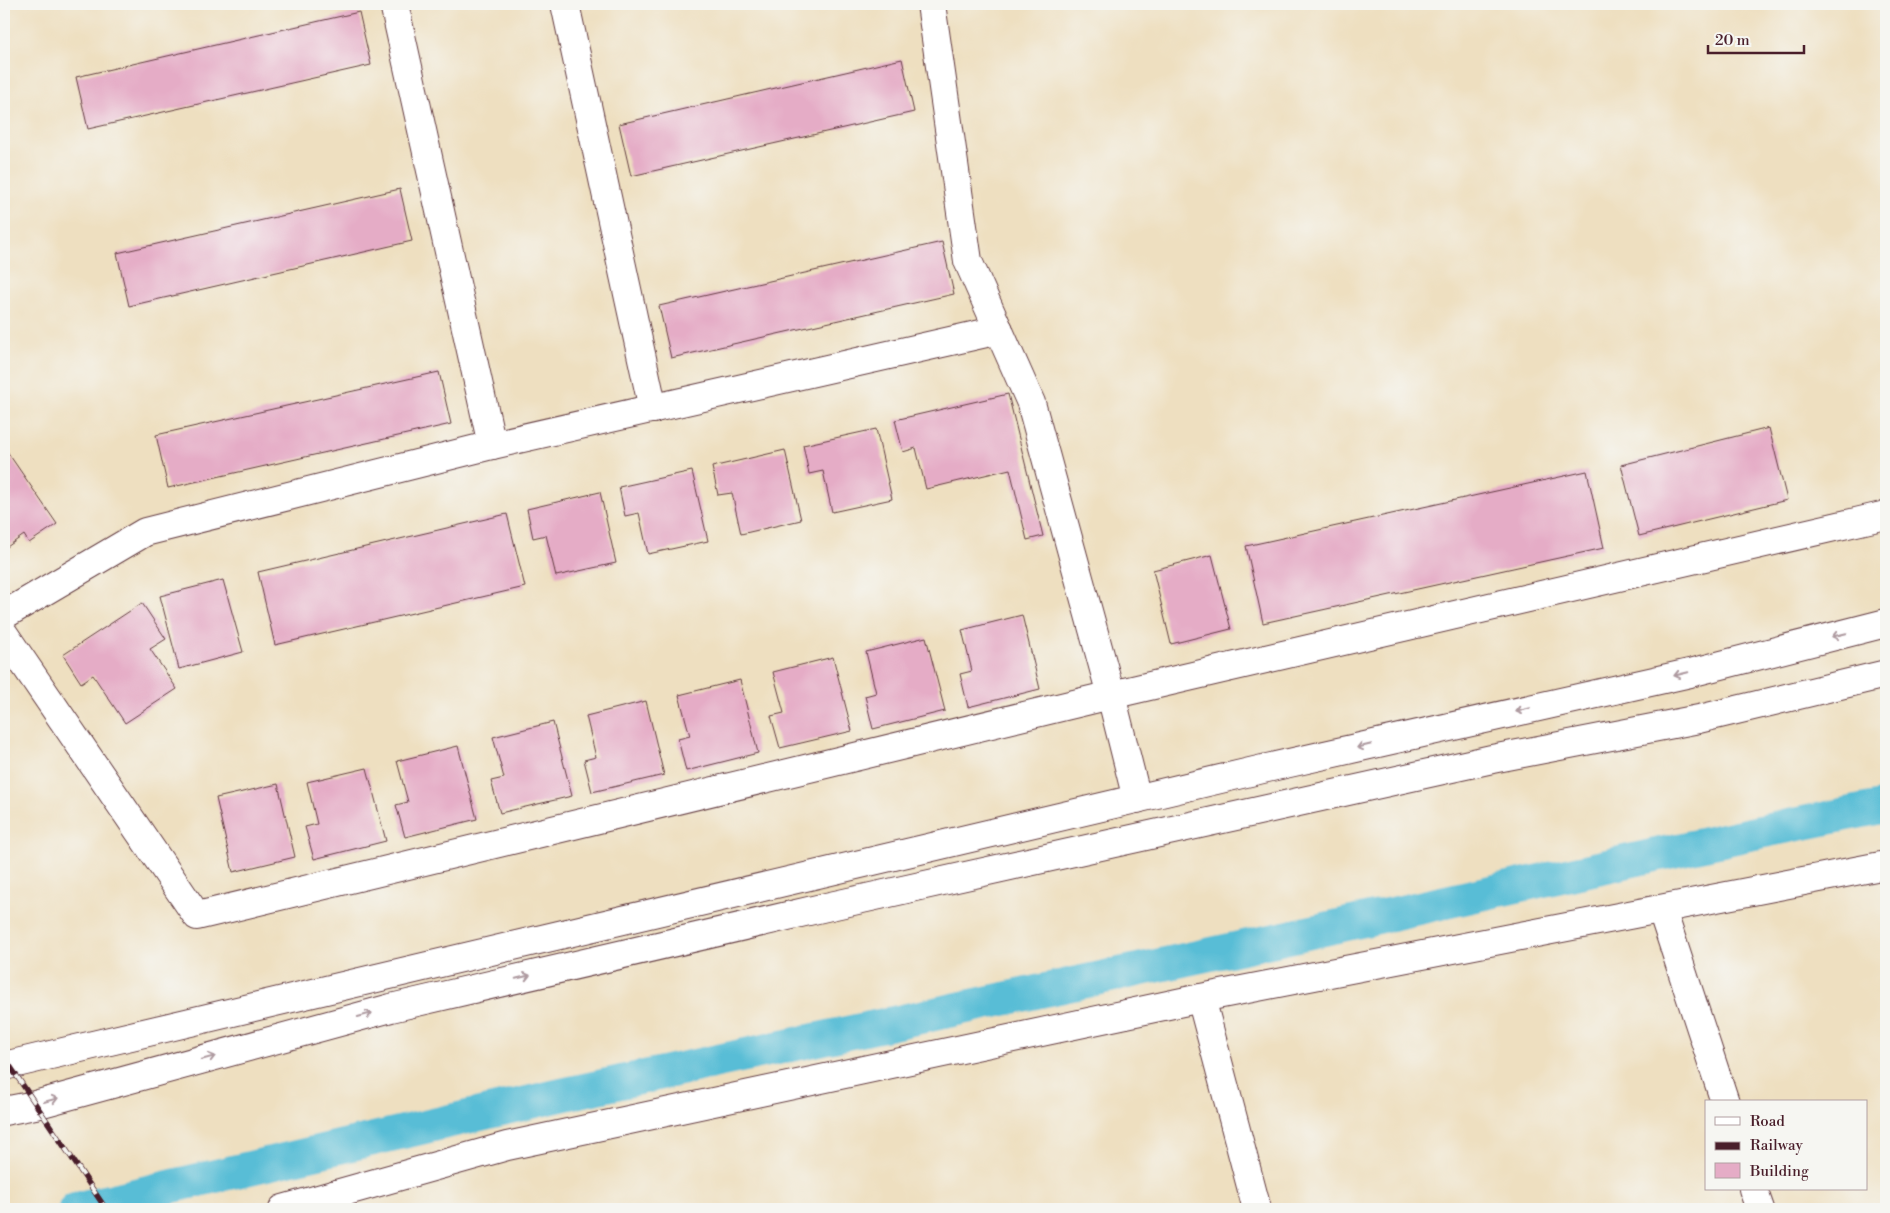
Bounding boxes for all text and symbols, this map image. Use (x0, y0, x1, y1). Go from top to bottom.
scale bar (1708, 22, 1804, 54)
text: 20 m (1715, 31, 1750, 50)
one-way arrow (1831, 631, 1847, 640)
one-way arrow (1674, 670, 1690, 679)
one-way arrow (1515, 706, 1531, 715)
one-way arrow (1357, 742, 1373, 751)
one-way arrow (515, 972, 531, 982)
one-way arrow (357, 1010, 373, 1019)
one-way arrow (200, 1052, 216, 1062)
one-way arrow (43, 1095, 59, 1105)
legend (1705, 1100, 1868, 1190)
text: Road (1750, 1112, 1785, 1131)
text: Railway (1750, 1136, 1804, 1155)
text: Building (1749, 1162, 1809, 1181)

